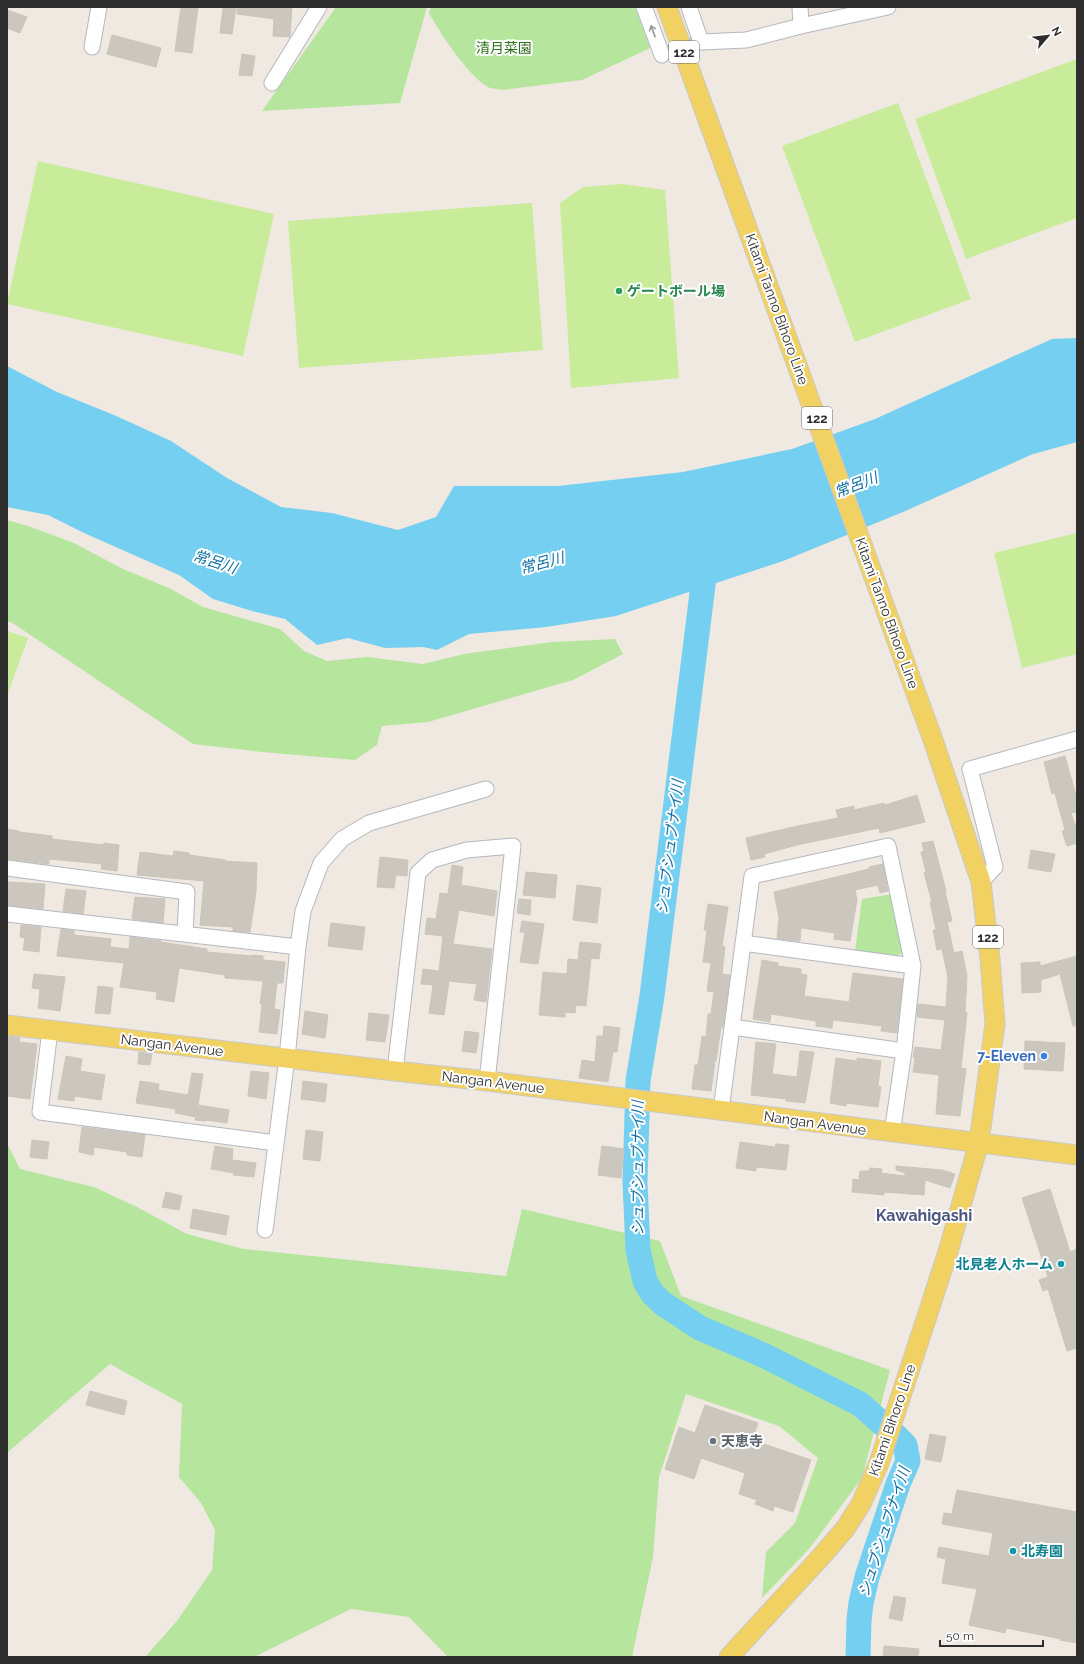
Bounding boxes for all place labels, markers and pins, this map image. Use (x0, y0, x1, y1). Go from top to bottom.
place label: ゲートボール場 (627, 283, 725, 299)
marker: ゲートボール場 (614, 286, 624, 296)
place label: 7-Eleven (977, 1048, 1036, 1064)
marker: 7-Eleven (1039, 1051, 1049, 1061)
place label: 北見老人ホーム (955, 1256, 1053, 1272)
marker: 北見老人ホーム (1056, 1259, 1066, 1269)
place label: 天恵寺 (721, 1433, 763, 1449)
marker: 天恵寺 (708, 1436, 718, 1446)
place label: 北寿園 (1021, 1543, 1063, 1559)
marker: 北寿園 (1008, 1546, 1018, 1556)

